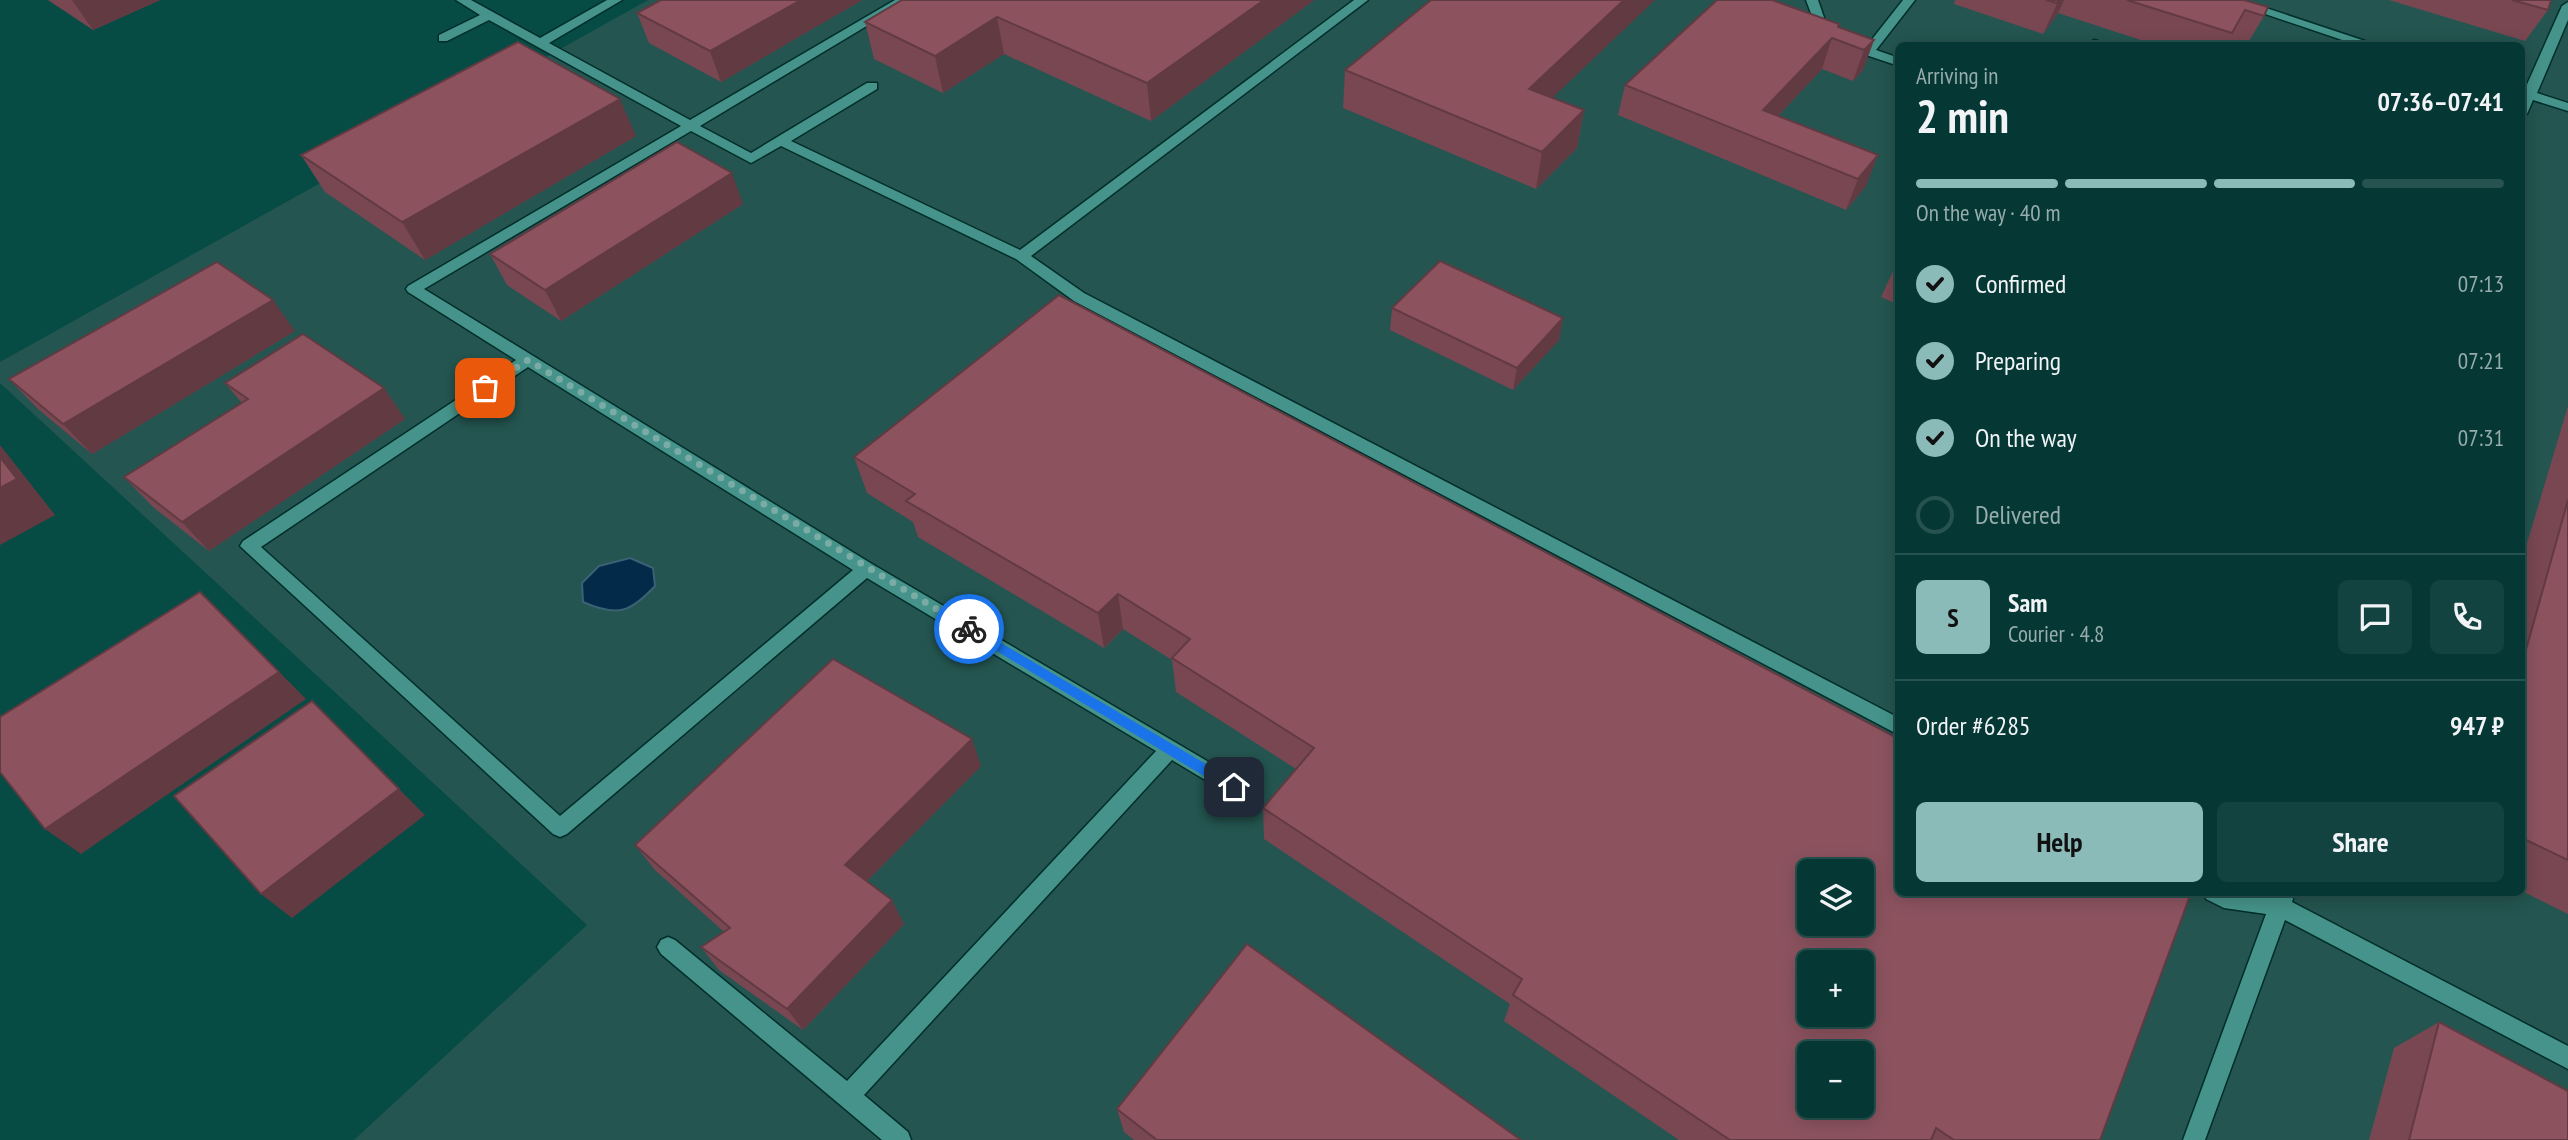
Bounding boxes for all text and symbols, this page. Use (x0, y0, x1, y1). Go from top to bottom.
text: Arriving in (1916, 61, 1998, 90)
text: 07:36–07:41 (2377, 85, 2504, 118)
text: 2 min (1916, 86, 2009, 146)
text: On the way · 40 m (1916, 198, 2060, 227)
icon: check (1916, 265, 1954, 303)
text: Confirmed (1975, 267, 2066, 300)
text: 07:13 (2458, 269, 2504, 298)
icon: check (1916, 342, 1954, 380)
text: Preparing (1975, 344, 2061, 377)
text: 07:21 (2458, 346, 2504, 375)
pin (455, 358, 515, 418)
icon: bag (466, 369, 504, 407)
icon: check (1916, 419, 1954, 457)
text: On the way (1975, 421, 2077, 454)
text: 07:31 (2458, 423, 2504, 452)
text: Delivered (1975, 498, 2061, 531)
button: chat (2338, 580, 2412, 654)
button: phone (2430, 580, 2504, 654)
text: Sam (2008, 586, 2047, 619)
courier (934, 594, 1004, 664)
text: S (1947, 601, 1959, 634)
icon: bike (950, 610, 988, 648)
text: Courier · 4.8 (2008, 619, 2104, 648)
text: Order #6285 (1916, 709, 2031, 742)
text: 947 ₽ (2450, 709, 2504, 742)
pin (1204, 757, 1264, 817)
icon: home (1215, 768, 1253, 806)
button: Help (1916, 802, 2203, 882)
button: Share (2217, 802, 2504, 882)
map controls (1797, 859, 1874, 1118)
button: layers (1797, 859, 1874, 936)
button: + (1797, 950, 1874, 1027)
button: − (1797, 1041, 1874, 1118)

